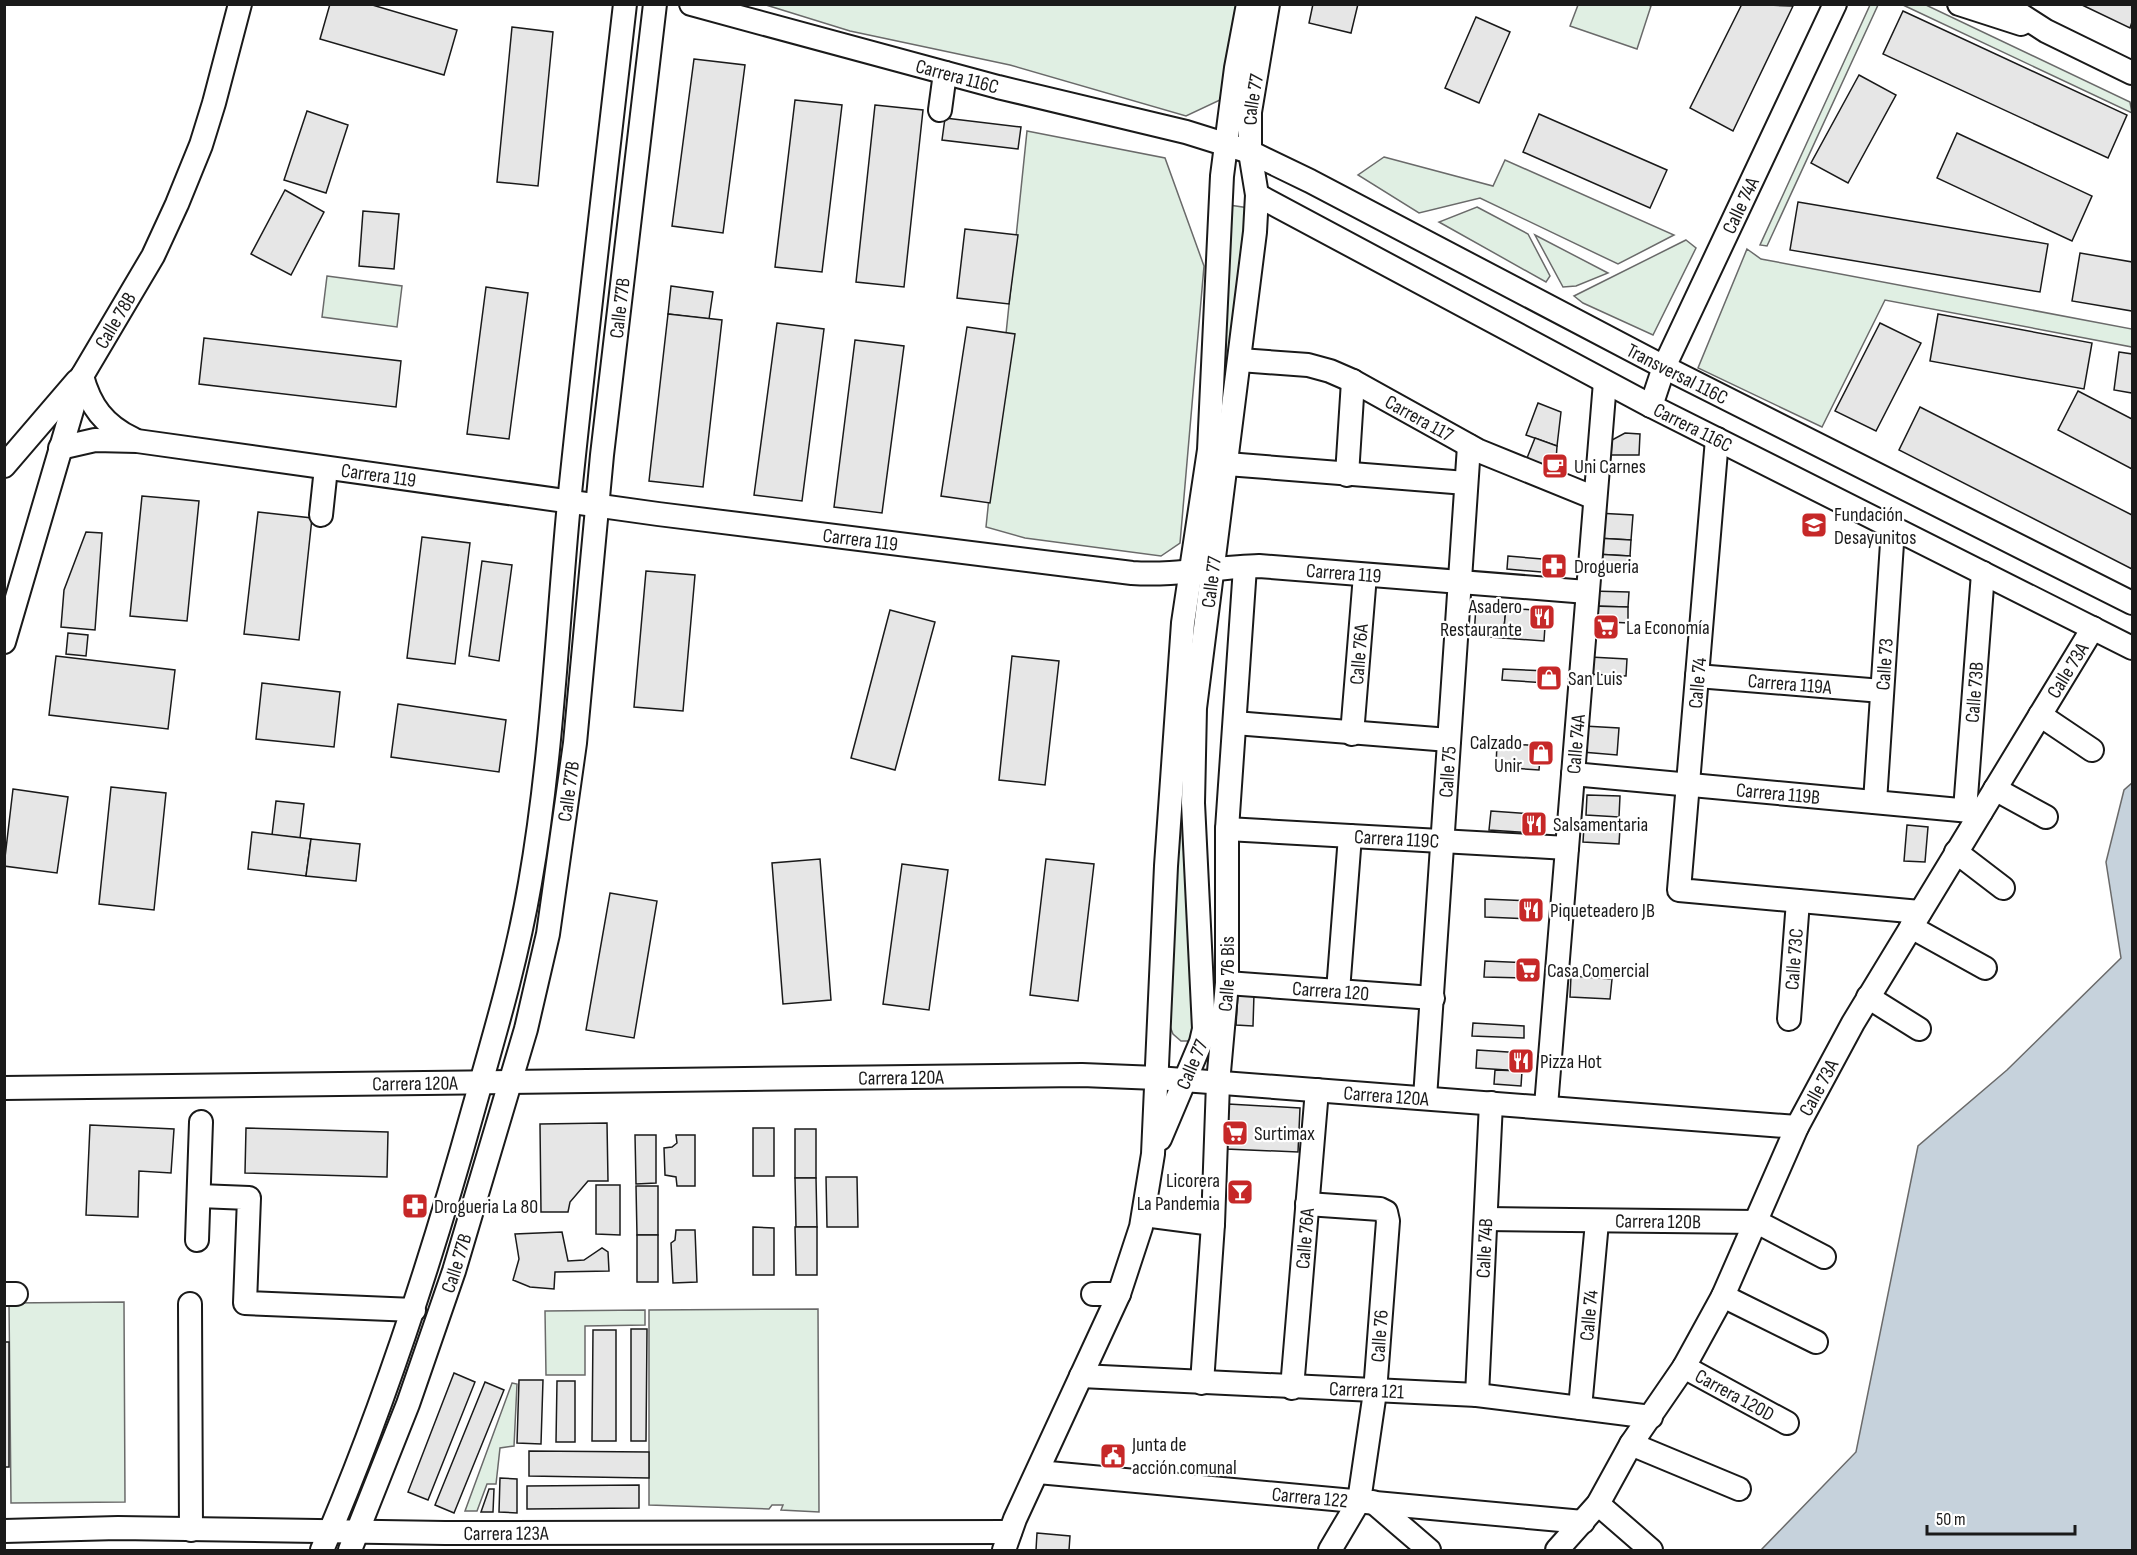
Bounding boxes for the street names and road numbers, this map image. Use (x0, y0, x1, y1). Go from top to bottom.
street label: Carrera 116C (913, 54, 1001, 100)
street label: Calle 77 (1239, 72, 1269, 125)
street label: Calle 74A (1718, 173, 1765, 238)
street label: Calle 77B (605, 276, 636, 340)
street label: Calle 78B (90, 288, 142, 353)
street label: Transversal 116C (1622, 339, 1732, 410)
street label: Carrera 117 (1380, 390, 1457, 447)
street label: Carrera 116C (1649, 398, 1736, 458)
street label: Carrera 119 (340, 459, 418, 493)
street label: Carrera 119 (821, 524, 899, 557)
street label: Calle 77 (1197, 555, 1227, 609)
street label: Carrera 119 (1305, 559, 1382, 589)
street label: Calle 76A (1345, 622, 1374, 686)
street label: Calle 73 (1871, 638, 1899, 691)
street label: Calle 73A (2042, 638, 2094, 703)
street label: Calle 74 (1684, 657, 1712, 710)
street label: Calle 73B (1961, 661, 1989, 724)
street label: Carrera 119A (1747, 669, 1833, 700)
street label: Calle 74A (1562, 713, 1591, 775)
street label: Calle 75 (1434, 745, 1462, 798)
street label: Calle 77B (553, 759, 585, 823)
street label: Carrera 119B (1735, 778, 1821, 810)
street label: Carrera 119C (1353, 825, 1440, 854)
street label: Calle 73C (1780, 927, 1809, 991)
street label: Calle 76 Bis (1213, 936, 1240, 1013)
street label: Carrera 120 (1291, 977, 1370, 1006)
street label: Calle 77 (1171, 1036, 1214, 1093)
street label: Calle 73A (1794, 1055, 1844, 1120)
street label: Carrera 120A (858, 1066, 944, 1091)
street label: Carrera 120A (372, 1072, 458, 1097)
street label: Carrera 120A (1343, 1081, 1430, 1112)
street label: Calle 76A (1291, 1207, 1320, 1270)
street label: Carrera 120B (1615, 1209, 1701, 1234)
street label: Calle 74B (1472, 1218, 1498, 1279)
street label: Calle 77B (436, 1231, 477, 1296)
street label: Calle 74 (1575, 1289, 1604, 1342)
street label: Calle 76 (1366, 1309, 1394, 1363)
street label: Carrera 120D (1691, 1364, 1778, 1427)
street label: Carrera 121 (1329, 1377, 1405, 1404)
street label: Carrera 122 (1271, 1482, 1349, 1513)
street label: Carrera 123A (463, 1522, 549, 1546)

